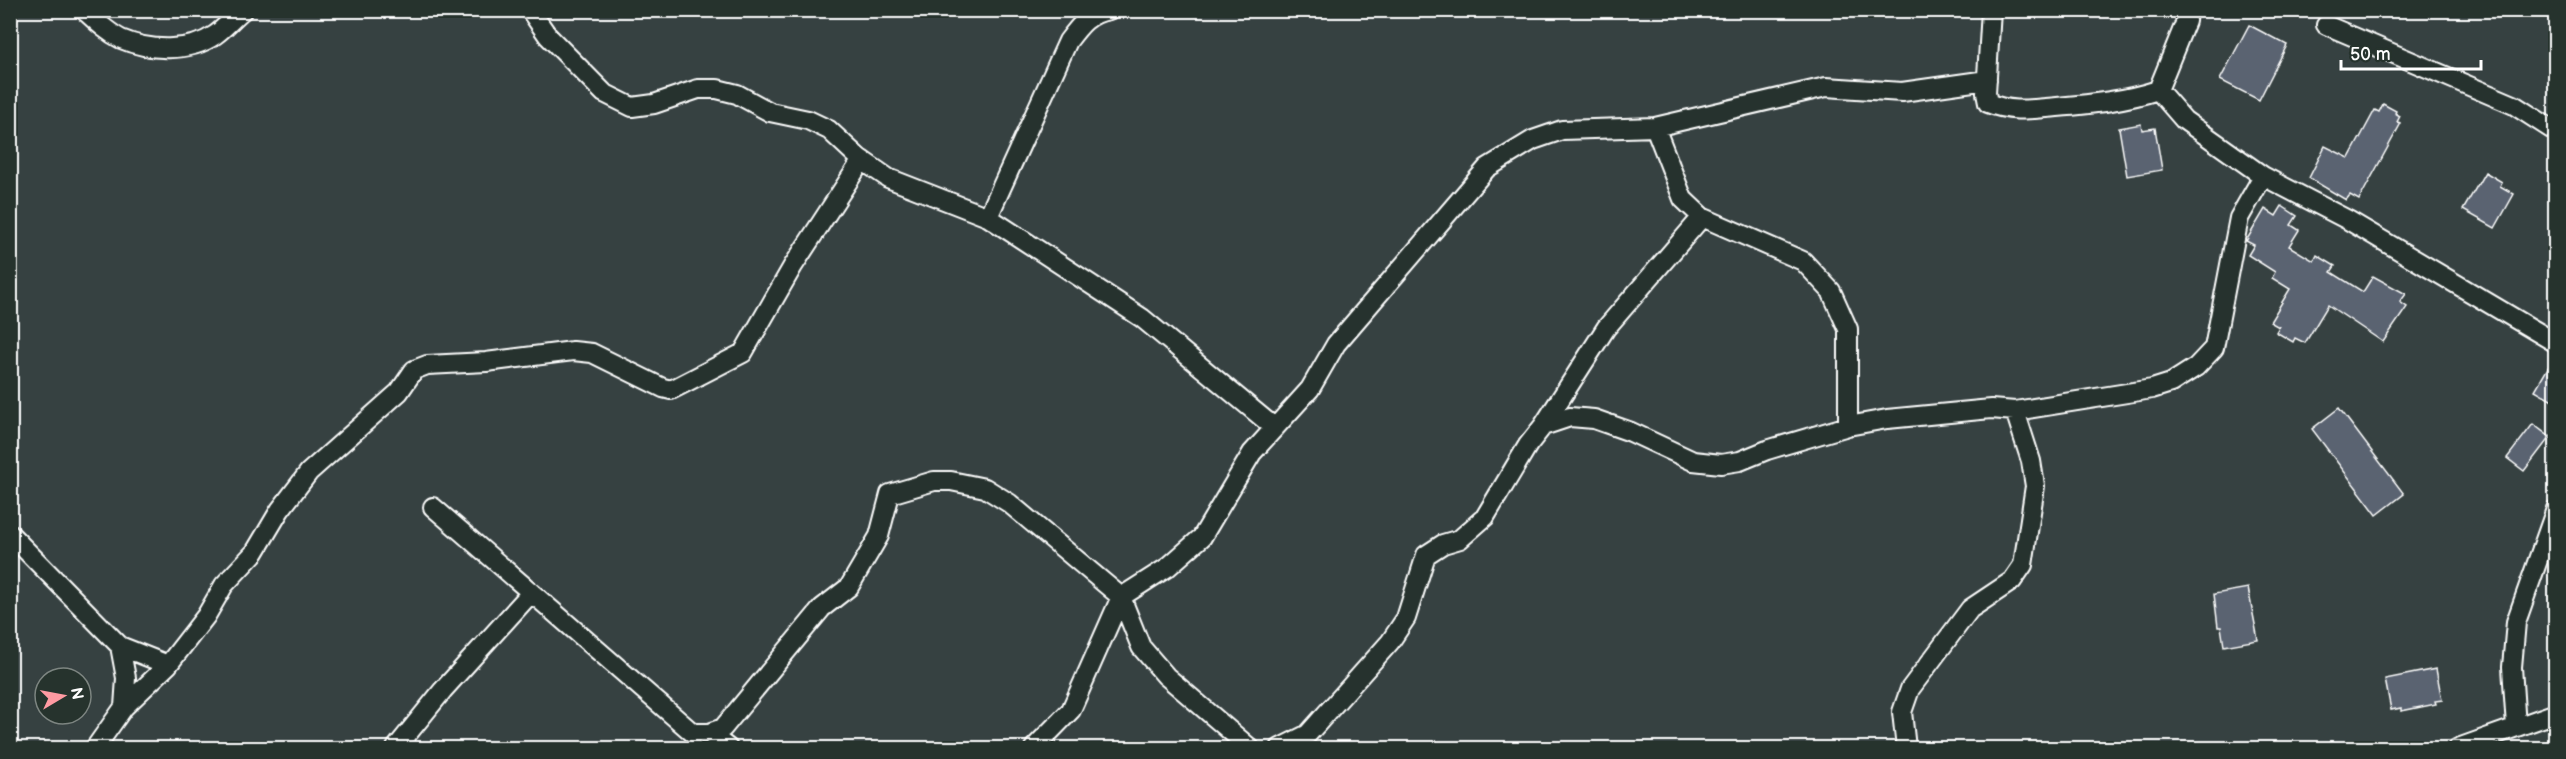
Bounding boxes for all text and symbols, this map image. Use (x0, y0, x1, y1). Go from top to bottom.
scale bar (2341, 33, 2480, 71)
text: 50 m (2350, 44, 2391, 65)
north arrow (33, 666, 93, 726)
text: N (66, 686, 87, 701)

